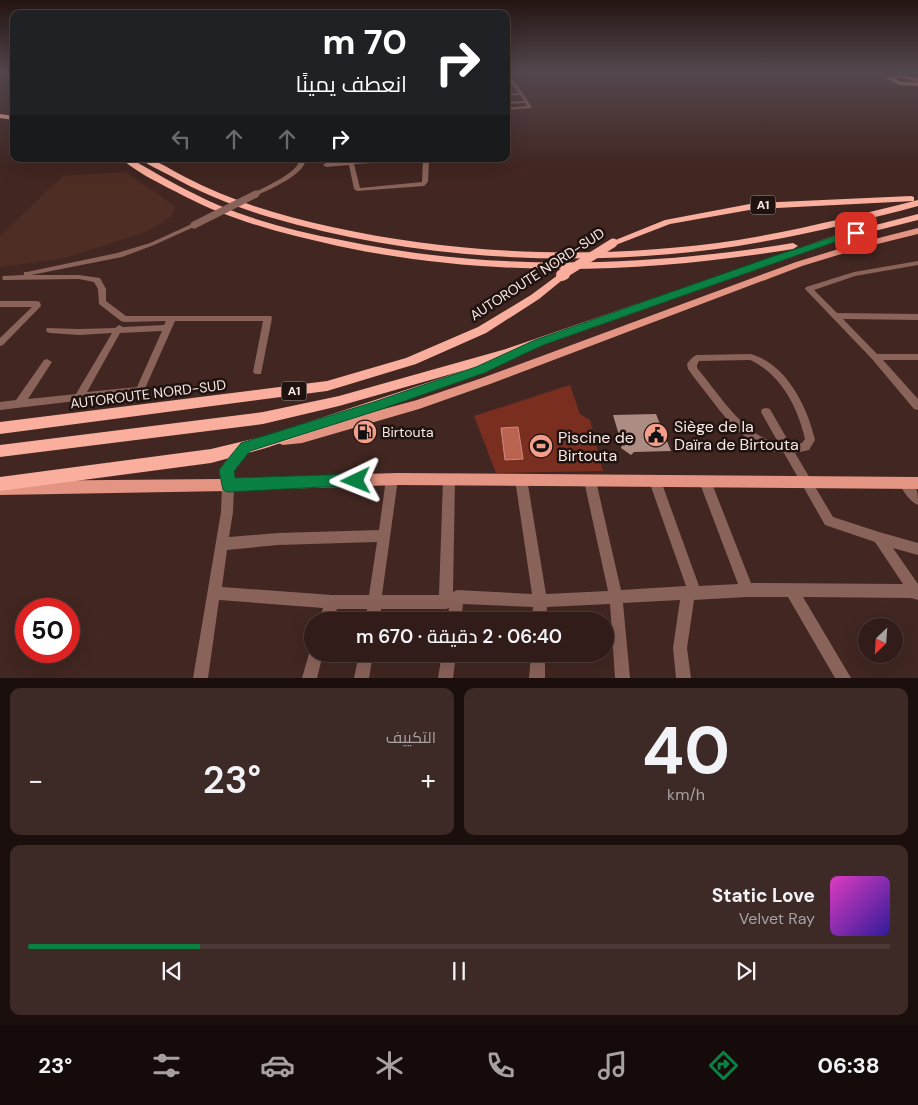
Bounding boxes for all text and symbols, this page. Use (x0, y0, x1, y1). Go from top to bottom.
text: 70 m (323, 19, 407, 65)
icon: right (425, 30, 490, 95)
text: انعطف يمينًا (296, 70, 407, 99)
icon: left (167, 125, 195, 153)
icon: ahead (220, 125, 248, 153)
icon: ahead (273, 125, 301, 153)
icon: right (326, 125, 354, 153)
road number: A1 (750, 196, 776, 214)
pin (835, 212, 877, 254)
icon: arrive (842, 219, 870, 247)
street label: AUTOROUTE NORD-SUD (466, 224, 608, 324)
street label: AUTOROUTE NORD-SUD (69, 376, 227, 412)
road number: A1 (282, 382, 306, 401)
place label: Siège de la Daïra de Birtouta (674, 416, 799, 455)
fuel station icon: Birtouta (352, 419, 378, 445)
public building icon: Siège de la Daïra de Birtouta (643, 422, 669, 448)
place label: Birtouta (382, 423, 434, 441)
place label: Piscine de Birtouta (558, 427, 634, 466)
sports icon: Piscine de Birtouta (528, 433, 554, 459)
position arrow (329, 454, 381, 506)
speed limit sign: 50 (15, 598, 80, 663)
north arrow (858, 618, 902, 662)
map controls (858, 618, 903, 663)
text: 06:40 · 2 دقيقة · 670 m (356, 624, 562, 649)
text: 40 (642, 709, 730, 793)
text: التكييف (386, 727, 436, 748)
text: 23° (203, 755, 261, 805)
text: − (28, 762, 43, 799)
text: + (421, 762, 436, 799)
text: km/h (667, 784, 705, 805)
text: Static Love (712, 883, 815, 908)
text: Velvet Ray (739, 908, 815, 929)
icon: previous (158, 957, 186, 985)
icon: pause (445, 957, 473, 985)
icon: next (732, 957, 760, 985)
icon: filters (149, 1048, 184, 1083)
icon: car (260, 1048, 295, 1083)
icon: climate (372, 1048, 407, 1083)
icon: phone (483, 1048, 518, 1083)
icon: music (595, 1048, 630, 1083)
icon: directions (706, 1048, 741, 1083)
text: 23° (38, 1051, 72, 1080)
text: 06:38 (818, 1051, 880, 1080)

